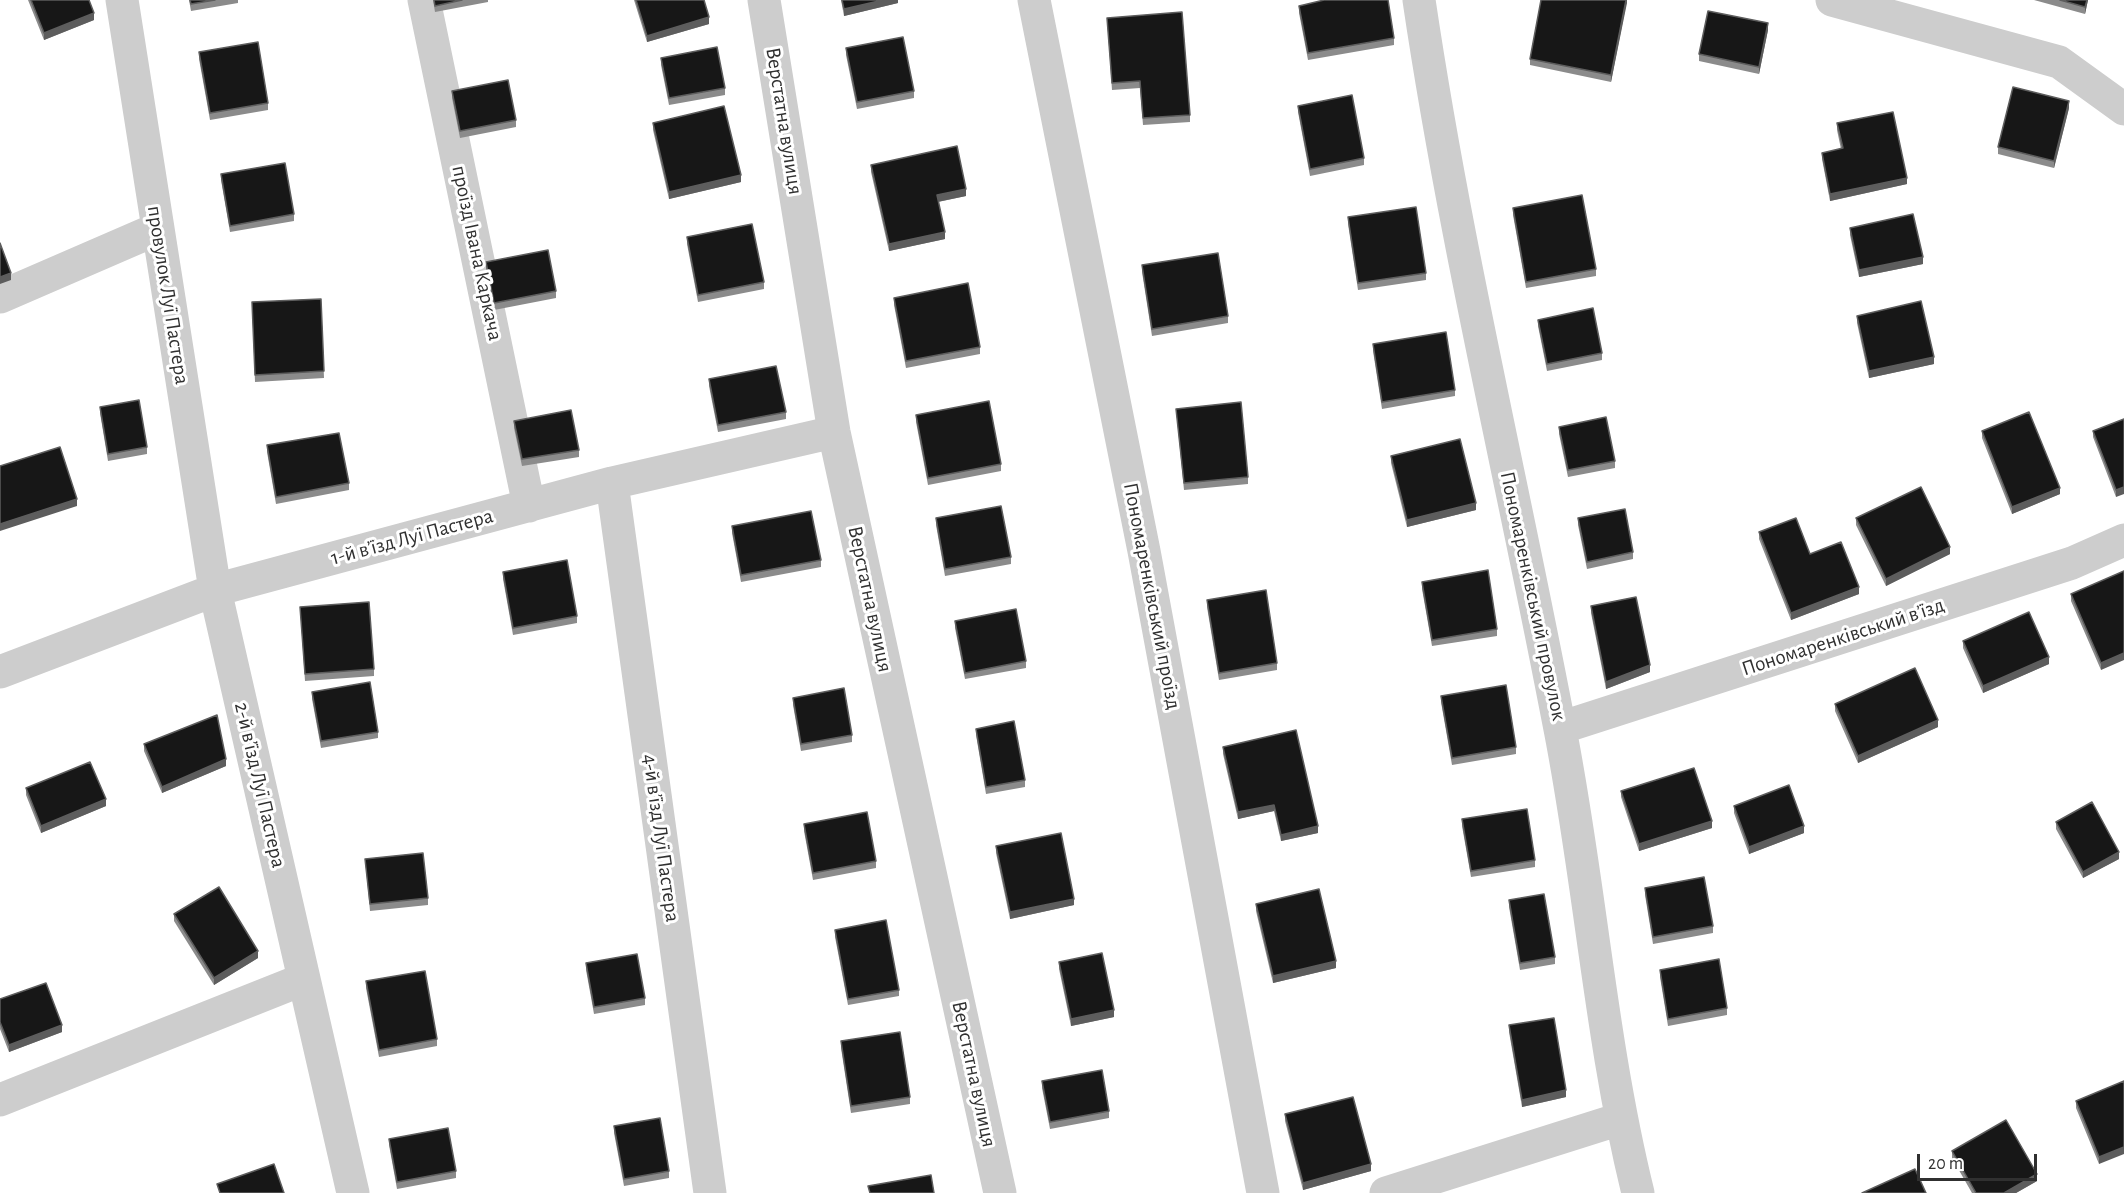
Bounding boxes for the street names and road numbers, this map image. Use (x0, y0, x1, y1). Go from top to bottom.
street label: Верстатна вулиця (760, 46, 808, 196)
street label: проїзд Івана Каркача (446, 163, 508, 343)
street label: провулок Луї Пастера (141, 204, 195, 386)
street label: Пономаренківський провулок (1494, 469, 1572, 723)
street label: Пономаренківський проїзд (1118, 480, 1186, 712)
street label: 1-й в’їзд Луї Пастера (328, 503, 496, 571)
street label: Верстатна вулиця (842, 524, 898, 674)
street label: Пономаренківський в’їзд (1738, 592, 1948, 682)
street label: 2-й в’їзд Луї Пастера (229, 700, 291, 870)
street label: 4-й в’їзд Луї Пастера (637, 752, 685, 924)
street label: Верстатна вулиця (946, 999, 1002, 1149)

